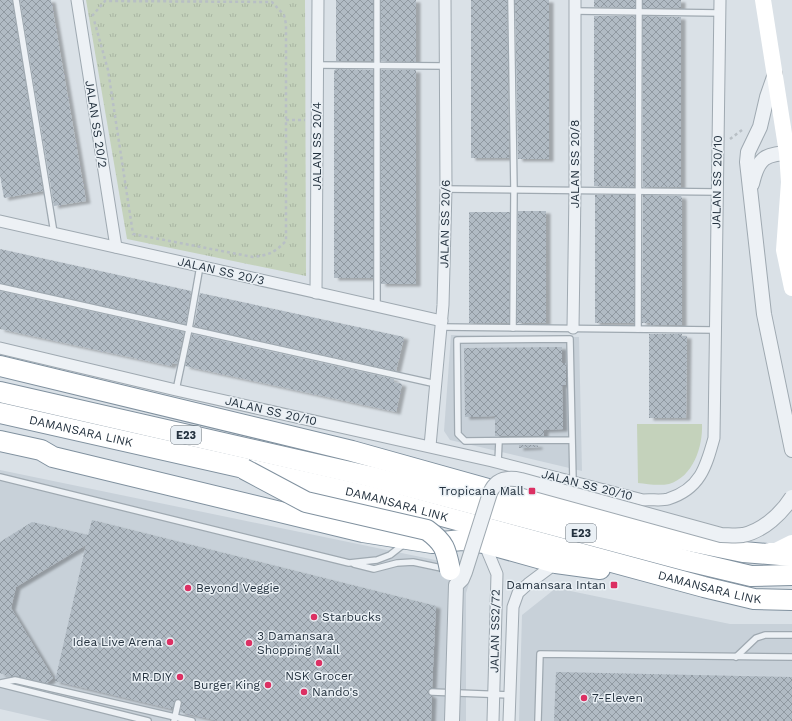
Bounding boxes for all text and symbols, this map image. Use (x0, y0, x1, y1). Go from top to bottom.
street label: JALAN SS 20/2 (82, 79, 110, 169)
street label: JALAN SS 20/4 (310, 102, 324, 190)
street label: JALAN SS 20/8 (568, 120, 582, 208)
street label: JALAN SS 20/10 (709, 135, 725, 229)
street label: JALAN SS 20/6 (437, 180, 453, 268)
street label: JALAN SS 20/3 (176, 254, 266, 288)
street label: JALAN SS 20/10 (224, 394, 318, 428)
street label: DAMANSARA LINK (28, 413, 134, 450)
road number: E23 (171, 426, 201, 444)
street label: JALAN SS 20/10 (540, 467, 634, 503)
street label: DAMANSARA LINK (344, 484, 450, 524)
place label: Tropicana Mall (439, 484, 524, 498)
marker: Tropicana Mall (527, 486, 537, 496)
road number: E23 (566, 524, 596, 542)
street label: DAMANSARA LINK (657, 568, 761, 606)
place label: Damansara Intan (506, 578, 606, 592)
marker: Damansara Intan (609, 580, 619, 590)
place label: Beyond Veggie (196, 581, 280, 595)
marker: Beyond Veggie (183, 583, 193, 593)
street label: JALAN SS2/72 (487, 589, 503, 673)
place label: Starbucks (322, 610, 381, 624)
marker: Starbucks (309, 612, 319, 622)
place label: 3 Damansara Shopping Mall (257, 629, 340, 657)
place label: Idea Live Arena (73, 635, 162, 649)
marker: Idea Live Arena (165, 637, 175, 647)
marker: 3 Damansara Shopping Mall (244, 638, 254, 648)
marker: NSK Grocer (314, 658, 324, 668)
place label: NSK Grocer (285, 669, 353, 683)
place label: MR.DIY (132, 670, 172, 684)
marker: MR.DIY (175, 672, 185, 682)
place label: Burger King (193, 678, 261, 692)
marker: Burger King (263, 680, 273, 690)
place label: Nando's (312, 685, 358, 699)
marker: Nando's (299, 687, 309, 697)
place label: 7-Eleven (592, 691, 643, 705)
marker: 7-Eleven (579, 693, 589, 703)

